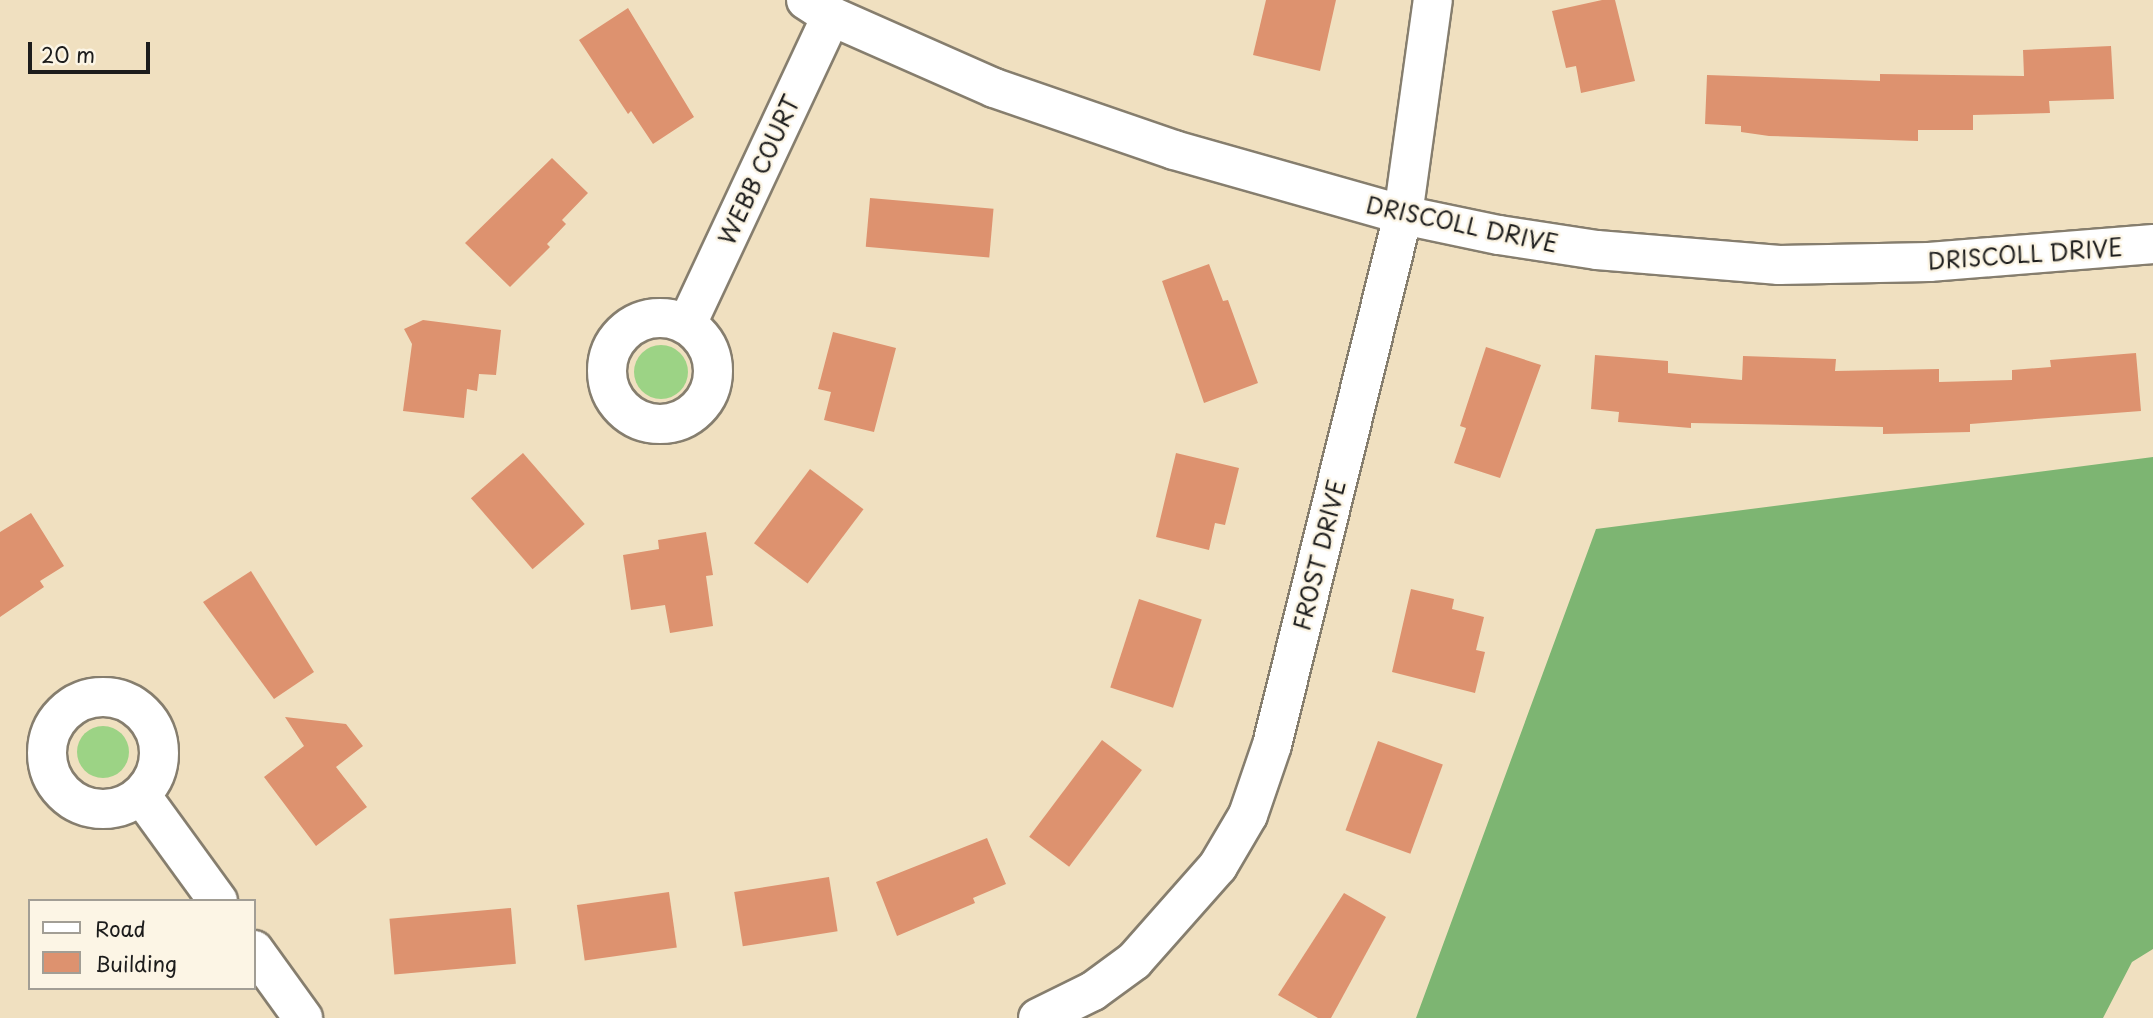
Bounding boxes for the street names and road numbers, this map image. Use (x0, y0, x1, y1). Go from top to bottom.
street label: WEBB COURT (713, 91, 805, 249)
street label: DRISCOLL DRIVE (1365, 190, 1559, 258)
street label: DRISCOLL DRIVE (1928, 233, 2122, 275)
street label: FROST DRIVE (1287, 477, 1351, 633)

